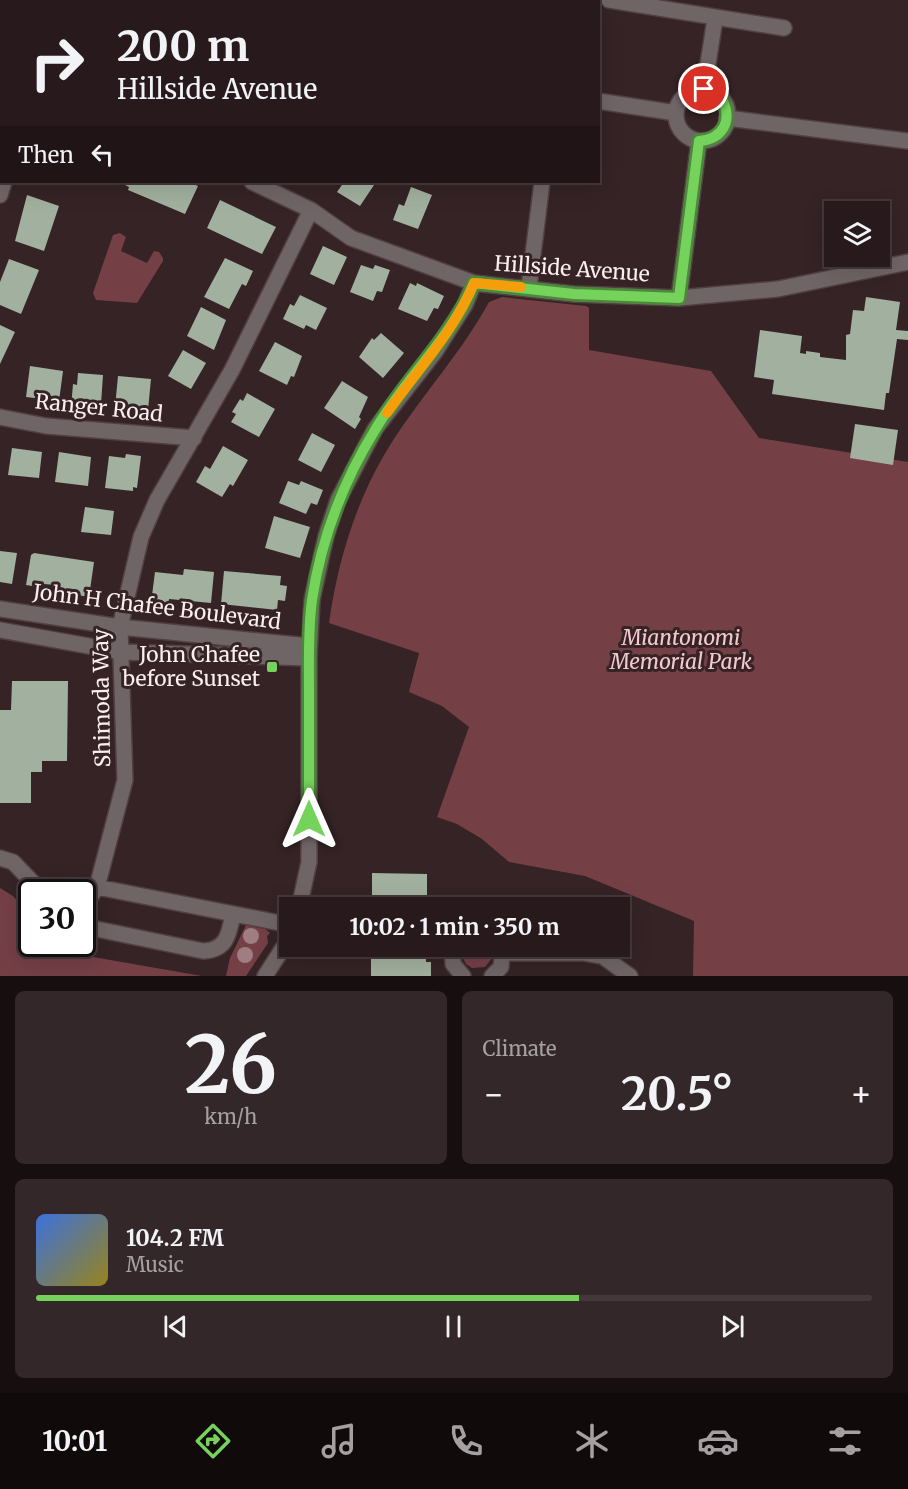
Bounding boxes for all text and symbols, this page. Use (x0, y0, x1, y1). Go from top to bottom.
text: 200 m (117, 20, 249, 72)
icon: right (18, 24, 96, 102)
pin (678, 63, 729, 114)
text: Hillside Avenue (117, 72, 317, 106)
icon: arrive (687, 72, 720, 105)
icon: left (86, 138, 119, 171)
text: Then (18, 141, 74, 169)
map controls (824, 201, 890, 267)
button: layers (824, 201, 890, 267)
street label: Hillside Avenue (493, 250, 651, 287)
street label: Ranger Road (34, 387, 165, 428)
street label: John H Chafee Boulevard (30, 578, 283, 635)
park label: Miantonomi Memorial Park (609, 624, 753, 675)
street label: Shimoda Way (87, 628, 116, 768)
place label: John Chafee before Sunset (121, 641, 260, 692)
marker: John Chafee before Sunset (265, 660, 279, 674)
position arrow (277, 787, 341, 851)
speed limit sign: 30 (18, 879, 96, 957)
text: 10:02 · 1 min · 350 m (349, 913, 560, 941)
text: 26 (184, 1016, 277, 1114)
text: Climate (483, 1036, 557, 1061)
text: 20.5° (621, 1066, 733, 1122)
text: − (483, 1074, 505, 1115)
text: + (850, 1074, 872, 1115)
text: km/h (204, 1104, 257, 1129)
text: 104.2 FM (126, 1224, 224, 1252)
text: Music (126, 1252, 184, 1277)
icon: previous (159, 1310, 192, 1343)
icon: pause (437, 1310, 470, 1343)
icon: next (716, 1310, 749, 1343)
icon: directions (192, 1420, 234, 1462)
icon: music (318, 1420, 360, 1462)
icon: phone (445, 1420, 487, 1462)
icon: climate (571, 1420, 613, 1462)
icon: car (697, 1420, 739, 1462)
icon: filters (824, 1420, 866, 1462)
text: 10:01 (42, 1424, 107, 1458)

